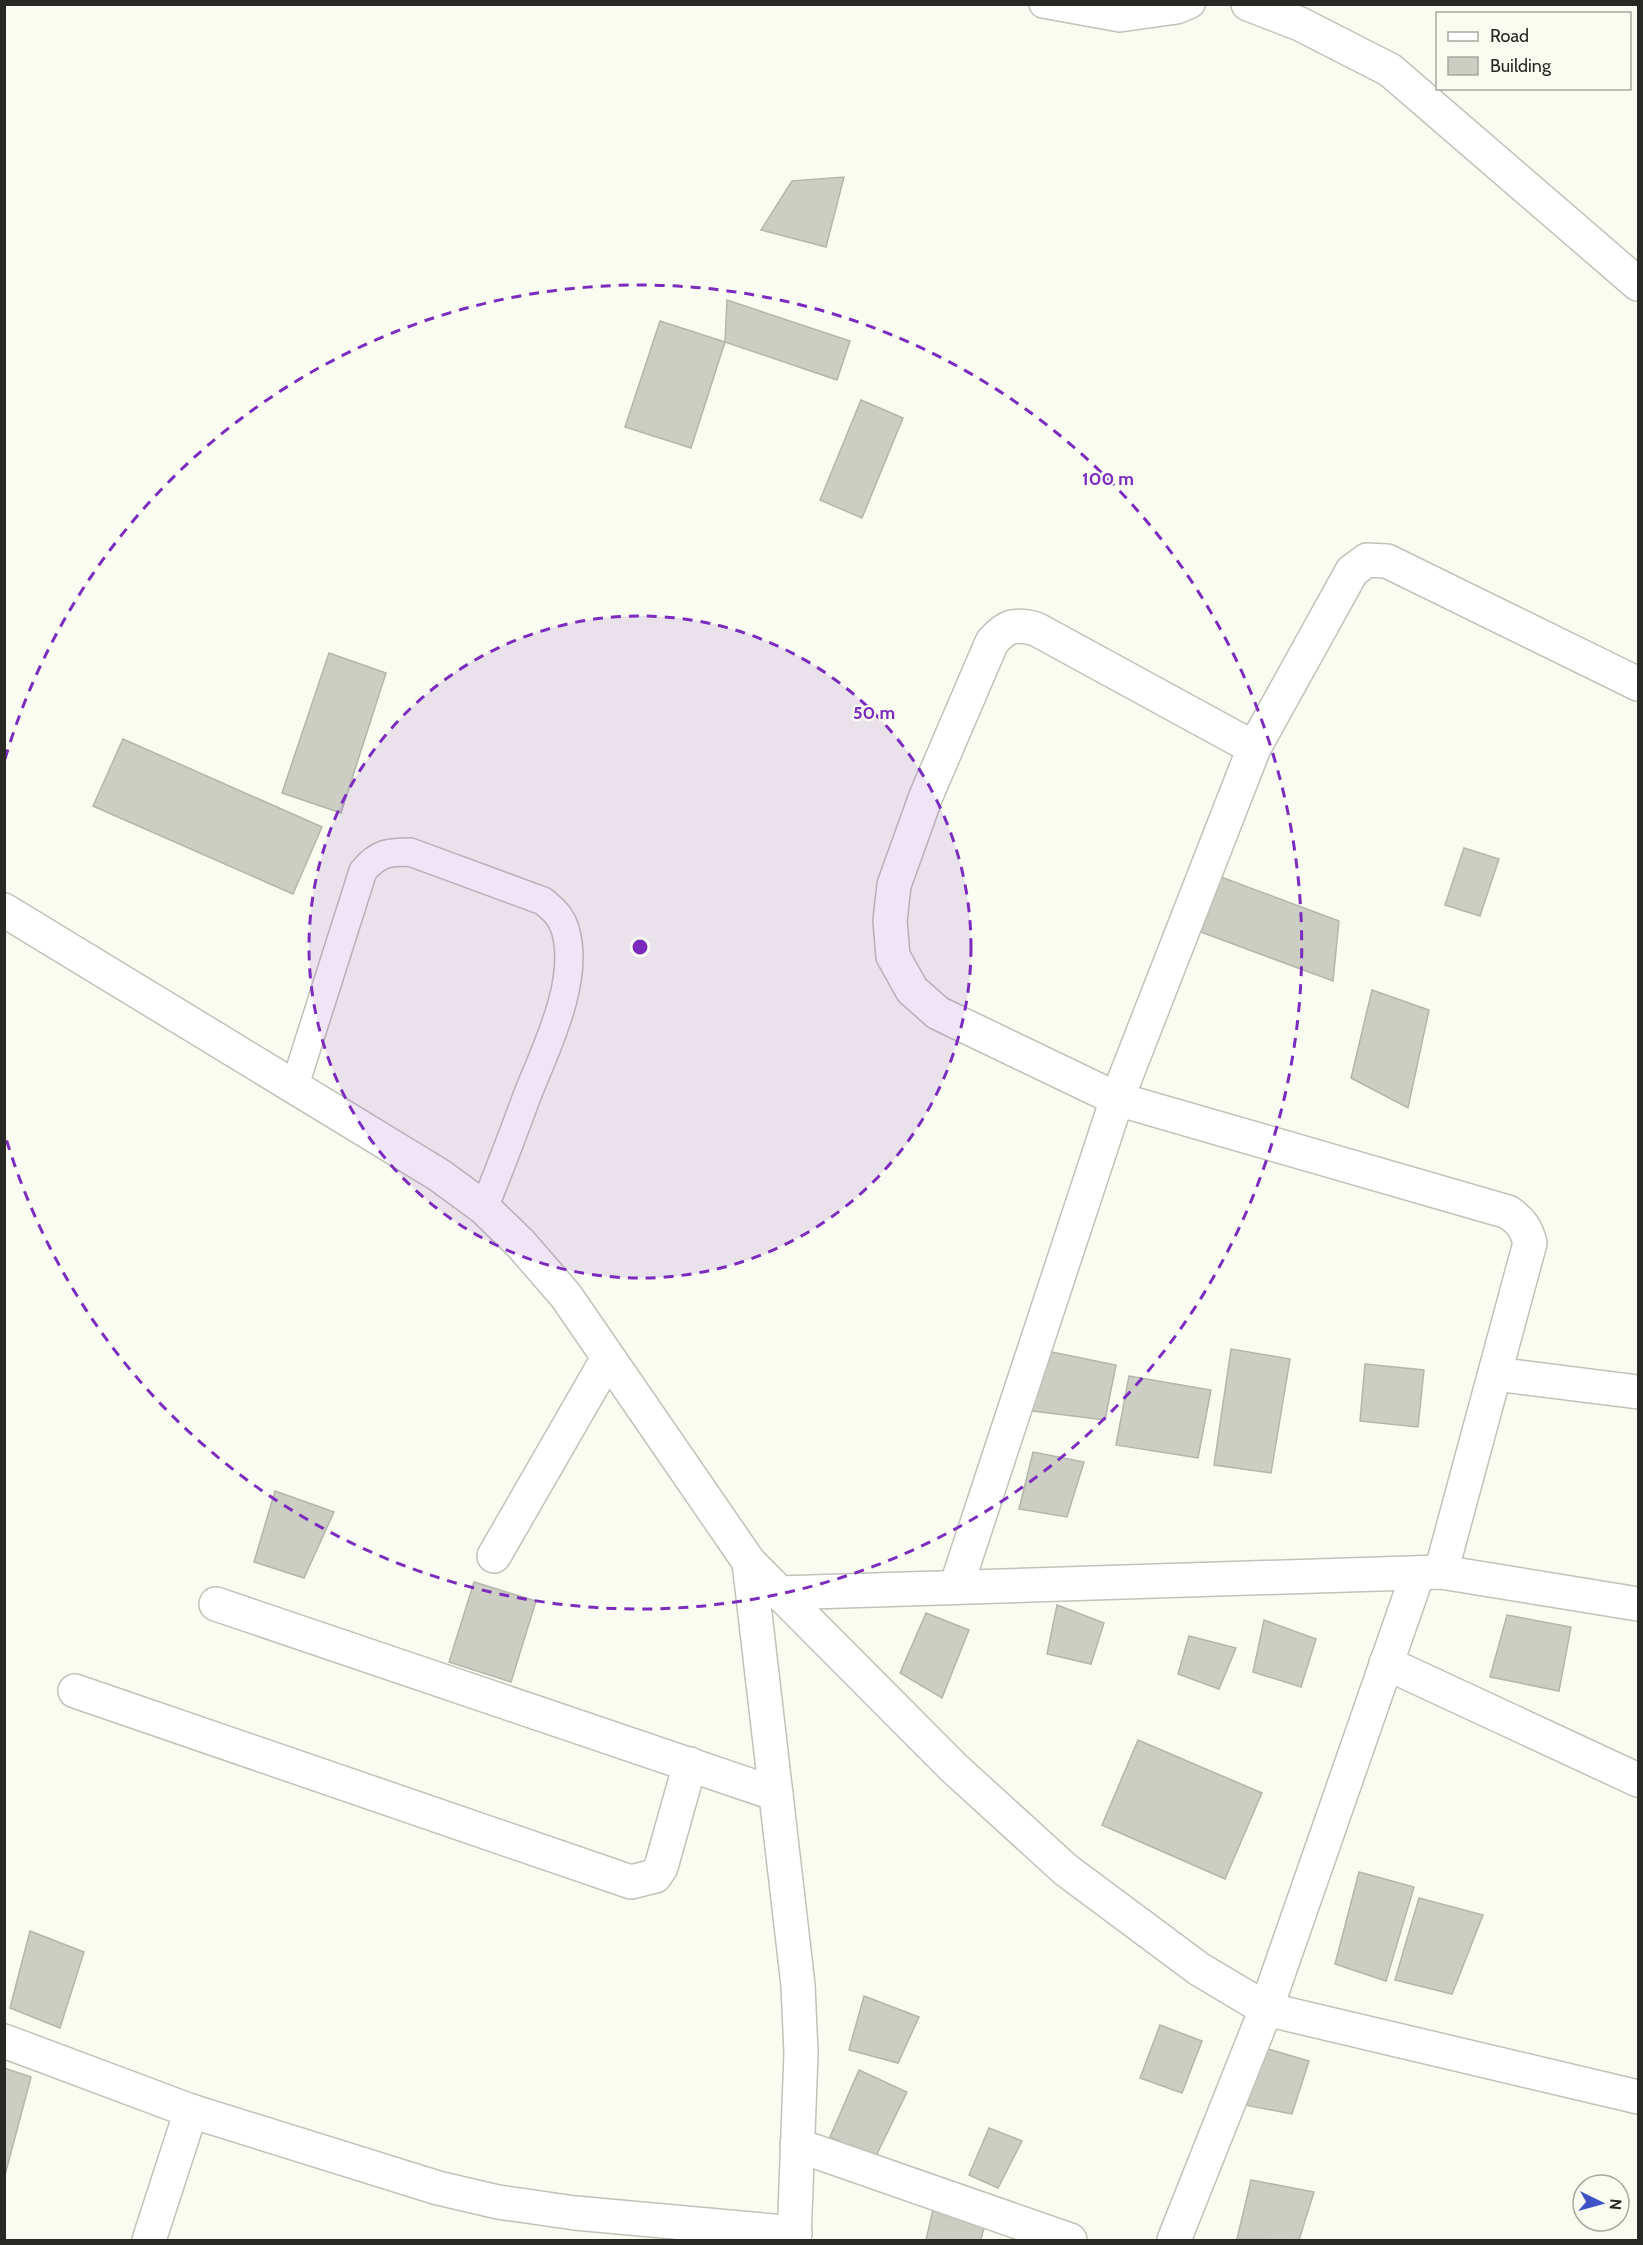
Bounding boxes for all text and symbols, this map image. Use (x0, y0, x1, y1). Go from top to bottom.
legend (1436, 12, 1631, 90)
text: Road (1490, 25, 1529, 47)
text: Building (1490, 55, 1552, 77)
text: 100 m (1082, 468, 1134, 490)
text: 50 m (853, 702, 895, 724)
centre of rings (630, 937, 650, 957)
north arrow (1571, 2173, 1631, 2233)
text: N (1605, 2198, 1625, 2211)

